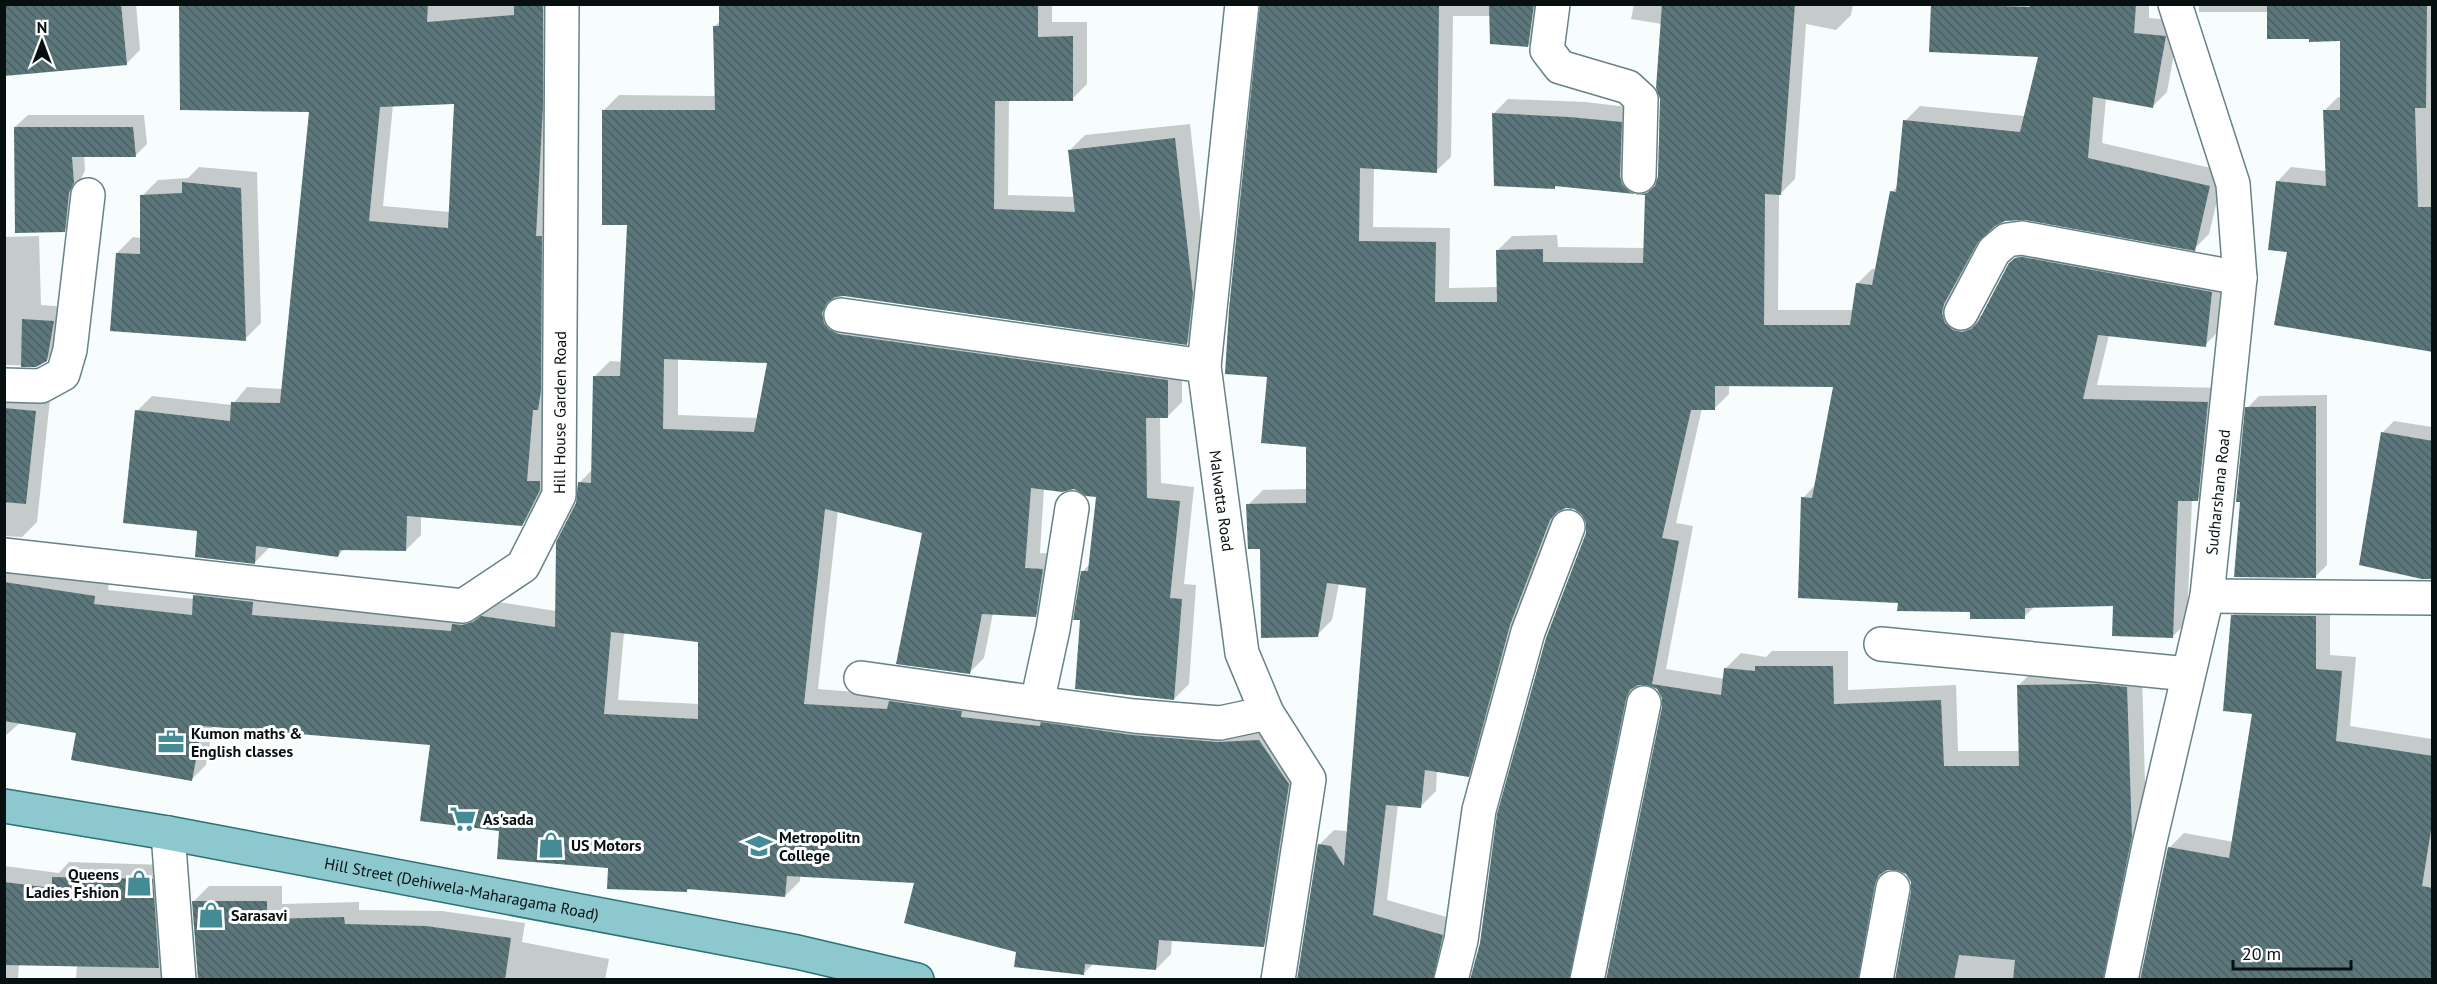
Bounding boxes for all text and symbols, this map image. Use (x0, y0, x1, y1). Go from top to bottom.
north arrow (12, 12, 72, 72)
text: N (37, 17, 47, 37)
street label: Hill House Garden Road (549, 331, 570, 494)
street label: Sudharshana Road (2201, 428, 2234, 556)
street label: Malwatta Road (1205, 449, 1238, 553)
place label: Kumon maths & English classes (191, 723, 302, 761)
office icon: Kumon maths & English classes (156, 727, 186, 757)
supermarket icon: As'sada (448, 804, 478, 834)
place label: As'sada (483, 809, 534, 829)
place label: Metropolitn College (779, 827, 860, 865)
shop icon: US Motors (536, 830, 566, 860)
school or university icon: Metropolitn College (744, 831, 774, 861)
place label: US Motors (571, 835, 642, 855)
street label: Hill Street (Dehiwela-Maharagama Road) (323, 853, 601, 924)
place label: Queens Ladies Fshion (26, 864, 119, 902)
shop icon: Queens Ladies Fshion (124, 868, 154, 898)
shop icon: Sarasavi (196, 900, 226, 930)
place label: Sarasavi (231, 905, 288, 925)
scale bar (2233, 933, 2352, 971)
text: 20 m (2242, 942, 2281, 965)

